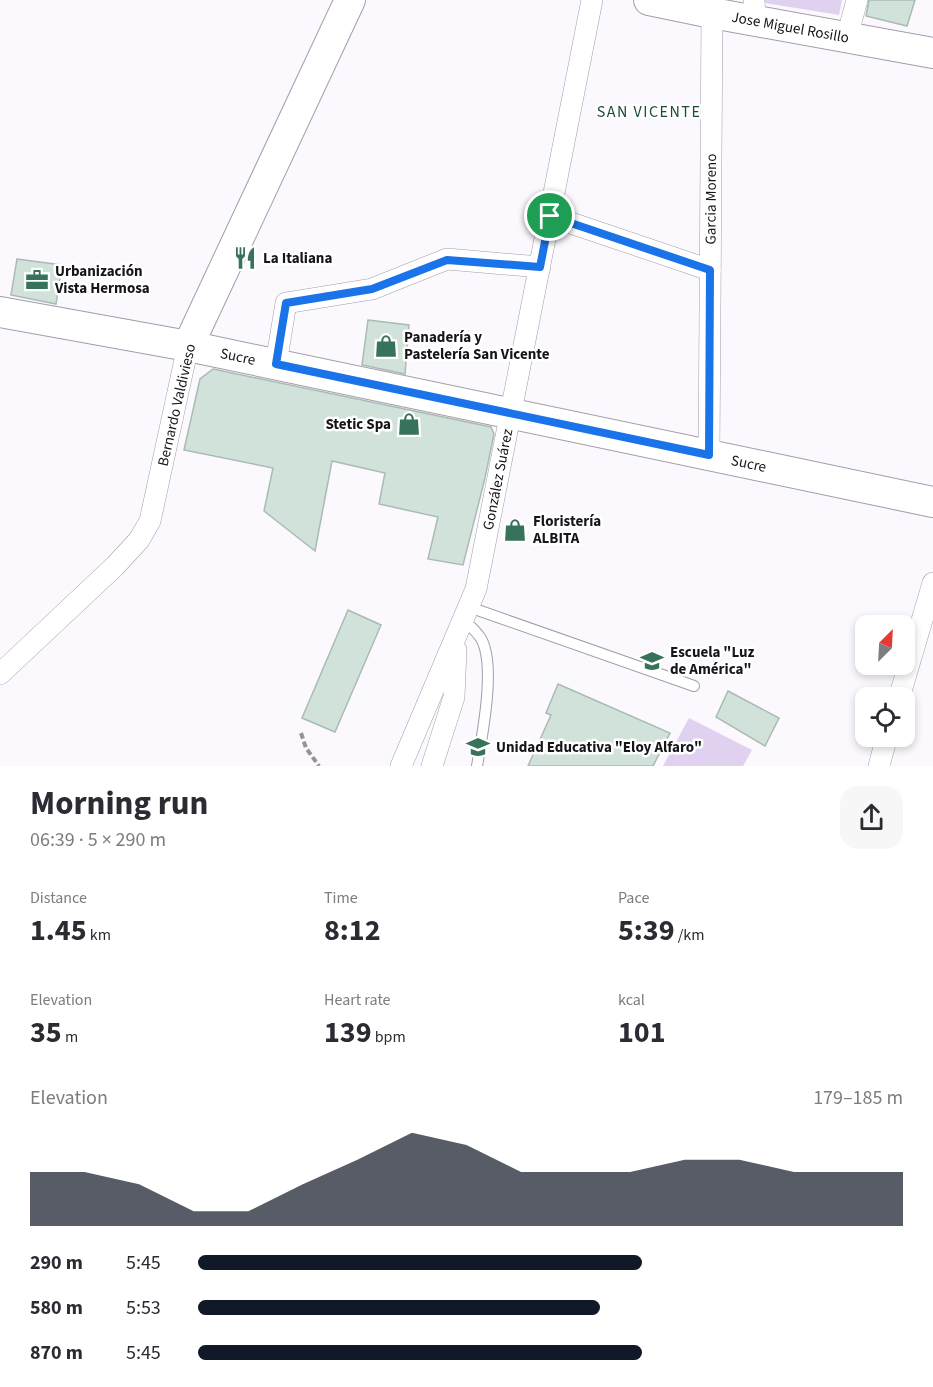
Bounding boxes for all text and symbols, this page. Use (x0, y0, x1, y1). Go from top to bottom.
street label: Jose Miguel Rosillo (730, 6, 851, 48)
district label: SAN VICENTE (597, 101, 701, 123)
street label: Garcia Moreno (700, 153, 722, 245)
pin (524, 190, 575, 241)
icon: arrive (533, 199, 566, 232)
restaurant icon: La Italiana (232, 245, 258, 271)
place label: La Italiana (263, 248, 332, 269)
place label: Urbanización Vista Hermosa (54, 261, 150, 299)
office icon: Urbanización Vista Hermosa (24, 267, 50, 293)
place label: Panadería y Pastelería San Vicente (404, 327, 550, 365)
shop icon: Panadería y Pastelería San Vicente (373, 333, 399, 359)
street label: Bernardo Valdivieso (153, 342, 201, 468)
street label: Sucre (218, 343, 257, 370)
shop icon: Stetic Spa (396, 411, 422, 437)
place label: Stetic Spa (325, 414, 391, 435)
street label: González Suárez (477, 427, 518, 532)
street label: Sucre (729, 450, 768, 477)
place label: Floristería ALBITA (532, 511, 601, 549)
shop icon: Floristería ALBITA (502, 517, 528, 543)
north arrow (855, 615, 915, 675)
map controls (855, 615, 915, 747)
place label: Escuela "Luz de América" (670, 642, 755, 680)
school or university icon: Escuela "Luz de América" (639, 648, 665, 674)
button: locate (855, 687, 915, 747)
school or university icon: Unidad Educativa "Eloy Alfaro" (465, 734, 491, 760)
place label: Unidad Educativa "Eloy Alfaro" (496, 737, 702, 758)
text: Morning run (30, 780, 208, 827)
button: share (840, 786, 903, 849)
text: 06:39 · 5 × 290 m (30, 826, 166, 854)
text: Distance (30, 887, 87, 909)
text: Time (324, 887, 358, 909)
text: Pace (618, 887, 649, 909)
text: 1.45 (30, 909, 87, 952)
text: 8:12 (324, 909, 381, 952)
text: 5:39 (618, 909, 675, 952)
text: km (87, 924, 111, 946)
text: /km (675, 924, 705, 946)
text: Elevation (30, 989, 92, 1011)
text: Heart rate (324, 989, 391, 1011)
text: kcal (618, 989, 645, 1011)
text: 35 (30, 1011, 62, 1054)
text: 139 (324, 1011, 372, 1054)
text: 101 (618, 1011, 666, 1054)
text: m (62, 1026, 78, 1048)
text: bpm (372, 1026, 406, 1048)
text: Elevation (30, 1084, 108, 1112)
text: 179–185 m (813, 1084, 903, 1112)
text: 290 m (30, 1249, 83, 1277)
text: 5:45 (126, 1249, 161, 1277)
text: 580 m (30, 1294, 83, 1322)
text: 5:53 (126, 1294, 161, 1322)
text: 870 m (30, 1339, 83, 1367)
text: 5:45 (126, 1339, 161, 1367)

